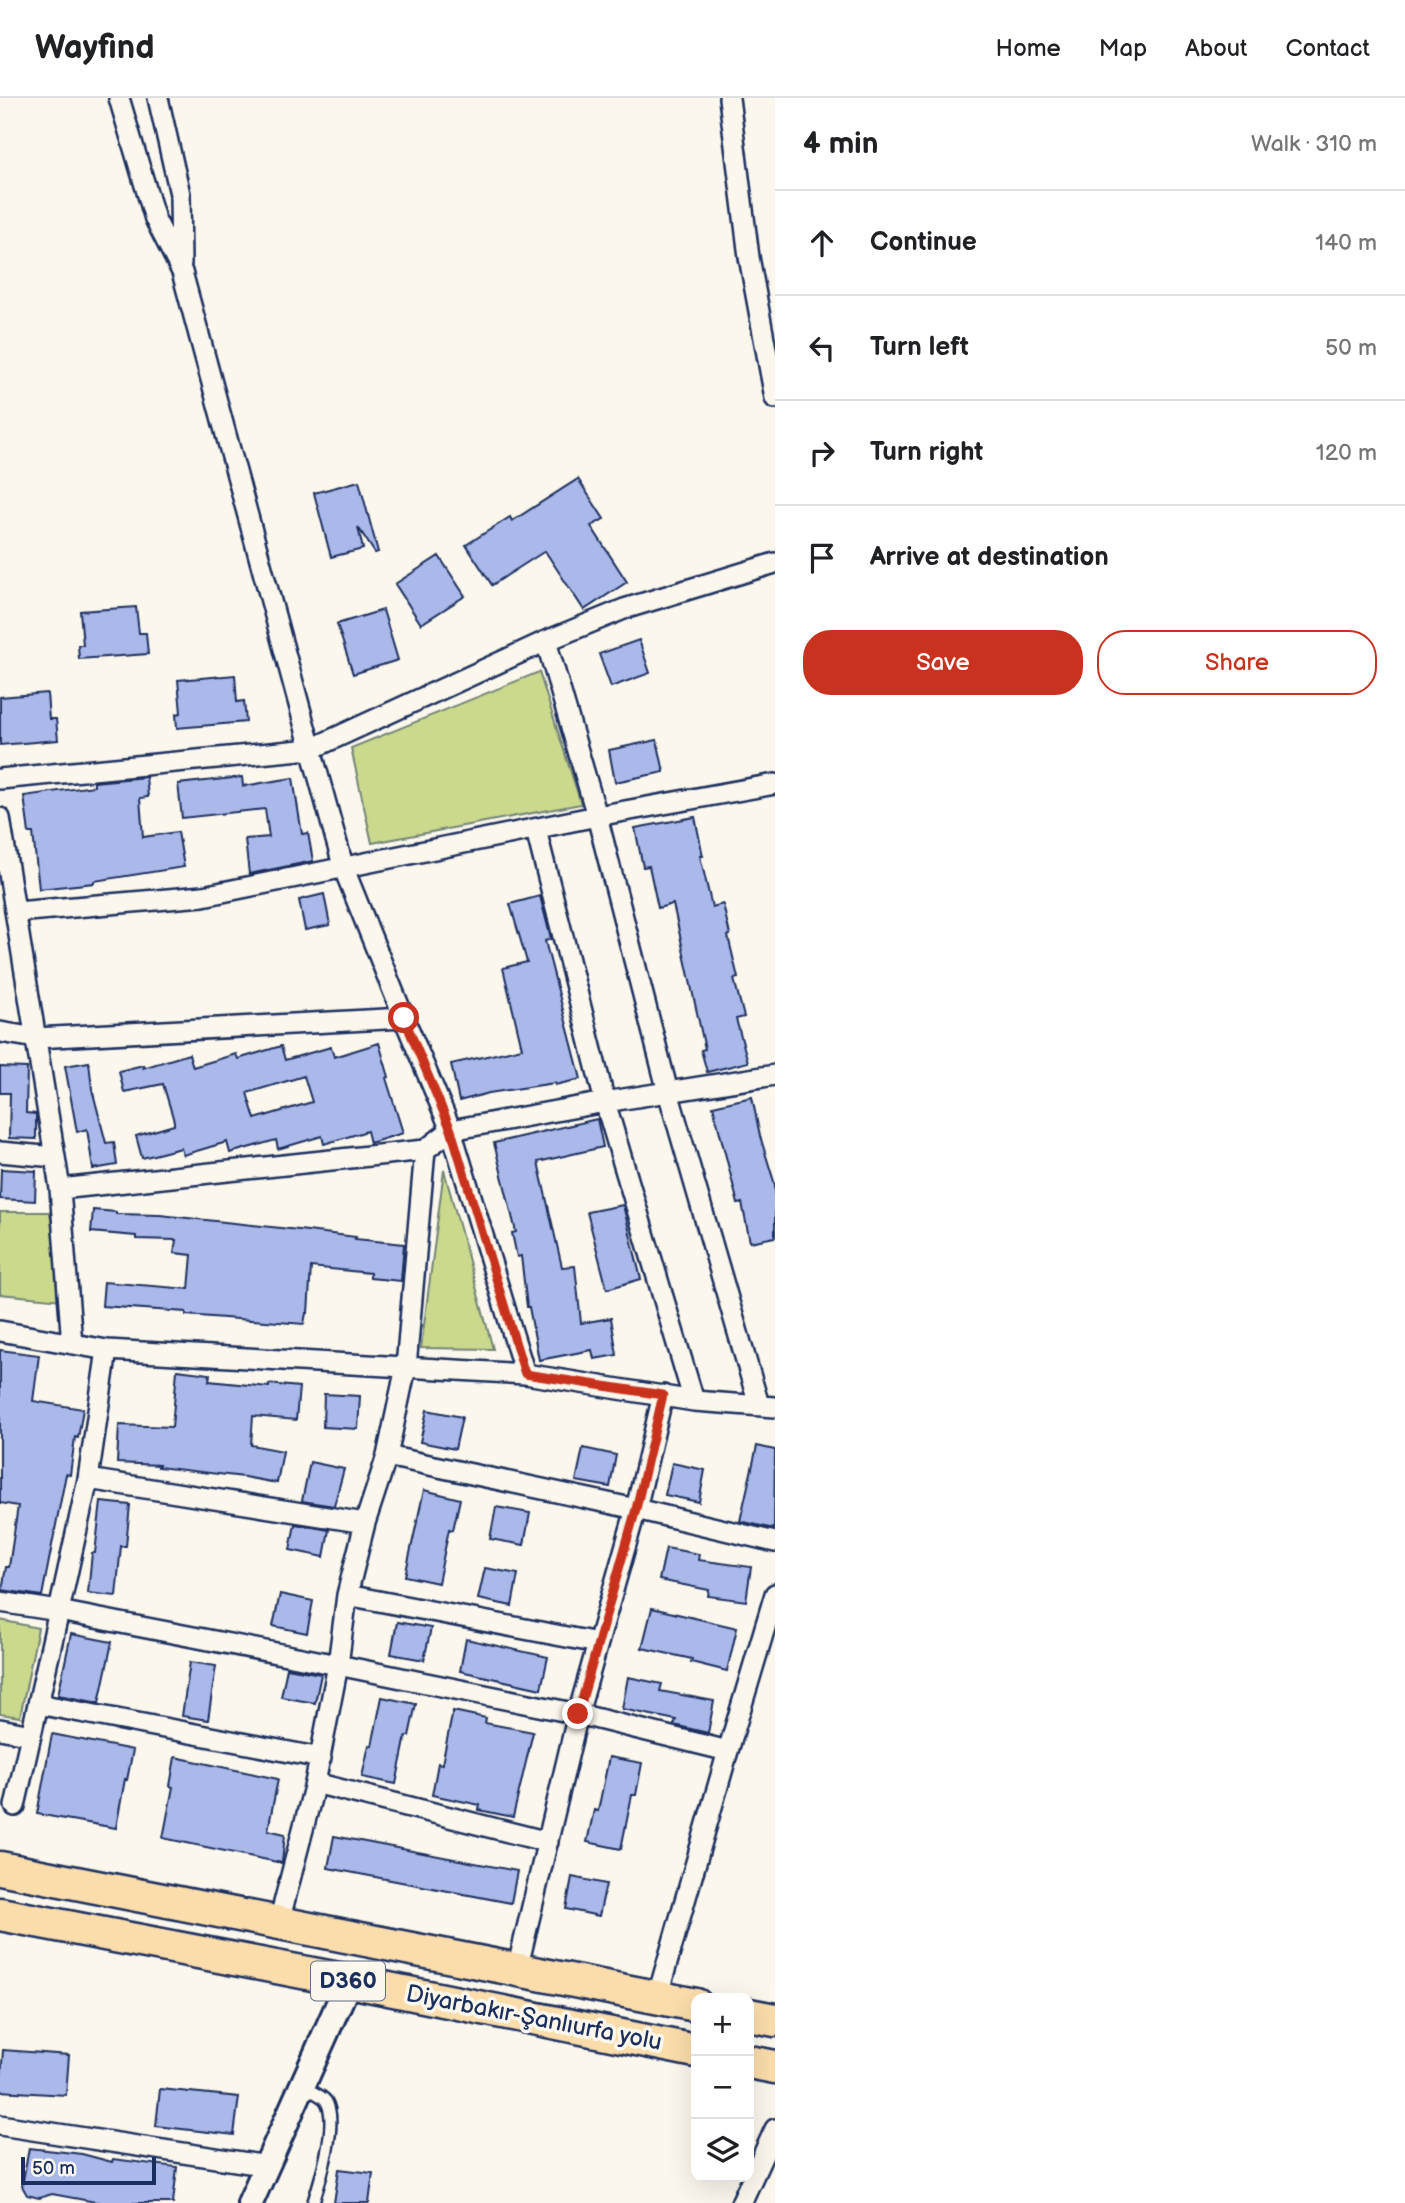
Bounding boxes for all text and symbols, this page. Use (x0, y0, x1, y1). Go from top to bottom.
text: Wayfind (35, 28, 154, 68)
text: Home (996, 34, 1061, 63)
text: Map (1099, 34, 1147, 63)
text: About (1185, 34, 1247, 63)
text: Contact (1285, 34, 1370, 63)
text: 4 min (803, 126, 878, 162)
text: Walk · 310 m (1251, 130, 1377, 158)
icon: ahead (803, 224, 841, 262)
text: Continue (870, 227, 977, 258)
text: 140 m (1315, 229, 1377, 257)
icon: left (803, 329, 841, 367)
text: Turn left (870, 332, 969, 363)
text: 50 m (1325, 334, 1377, 362)
icon: right (803, 434, 841, 472)
text: Turn right (870, 437, 983, 468)
text: 120 m (1316, 439, 1377, 467)
icon: arrive (803, 539, 841, 577)
text: Arrive at destination (870, 542, 1109, 573)
button: Save (803, 630, 1083, 695)
button: Share (1097, 630, 1377, 695)
route start (388, 1002, 419, 1033)
route end (562, 1698, 593, 1729)
road number: D360 (311, 1962, 385, 2000)
street label: Diyarbakır-Şanlıurfa yolu (404, 1979, 664, 2057)
map controls (691, 1993, 754, 2182)
button: + (691, 1993, 754, 2056)
button: − (691, 2056, 754, 2119)
button: layers (691, 2119, 754, 2182)
scale bar (21, 2154, 156, 2186)
text: 50 m (32, 2157, 75, 2180)

